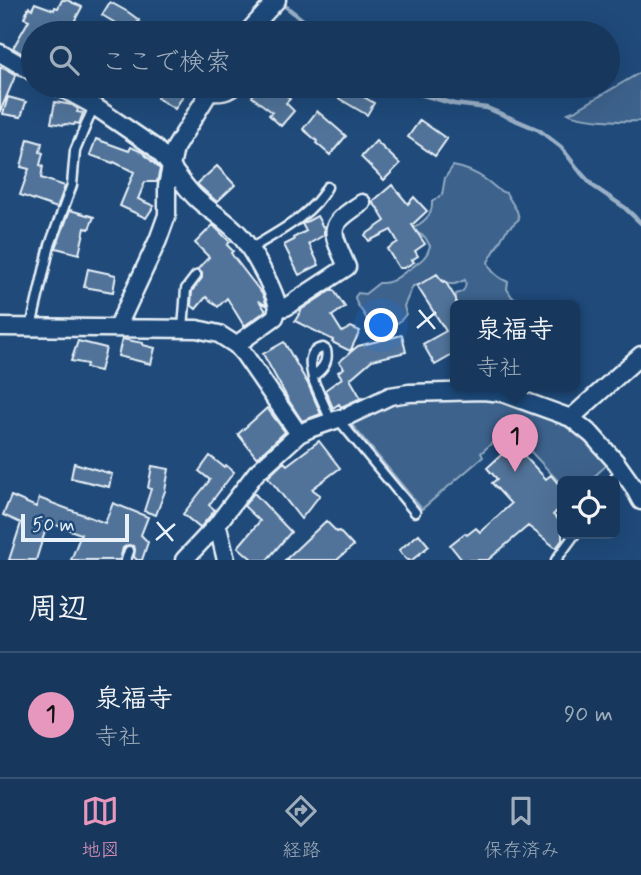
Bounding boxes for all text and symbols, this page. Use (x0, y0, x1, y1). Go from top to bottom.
search box (21, 21, 620, 98)
icon: search (45, 41, 83, 79)
text: ここで検索 (101, 46, 231, 80)
popup (450, 300, 580, 391)
your location (364, 308, 398, 342)
text: 泉福寺 (476, 314, 554, 348)
text: 寺社 (476, 354, 522, 384)
pin: 1 (492, 414, 538, 472)
map controls (557, 476, 620, 539)
button: locate (557, 476, 620, 539)
scale bar (21, 511, 130, 543)
text: 50 m (32, 513, 75, 538)
text: 周辺 (28, 590, 88, 629)
text: 泉福寺 (95, 683, 173, 717)
text: 1 (46, 700, 56, 730)
text: 90 m (564, 700, 613, 730)
text: 寺社 (95, 723, 141, 753)
tab: 地図 (81, 792, 120, 863)
tab: 経路 (282, 792, 321, 863)
tab: 保存済み (483, 792, 560, 863)

